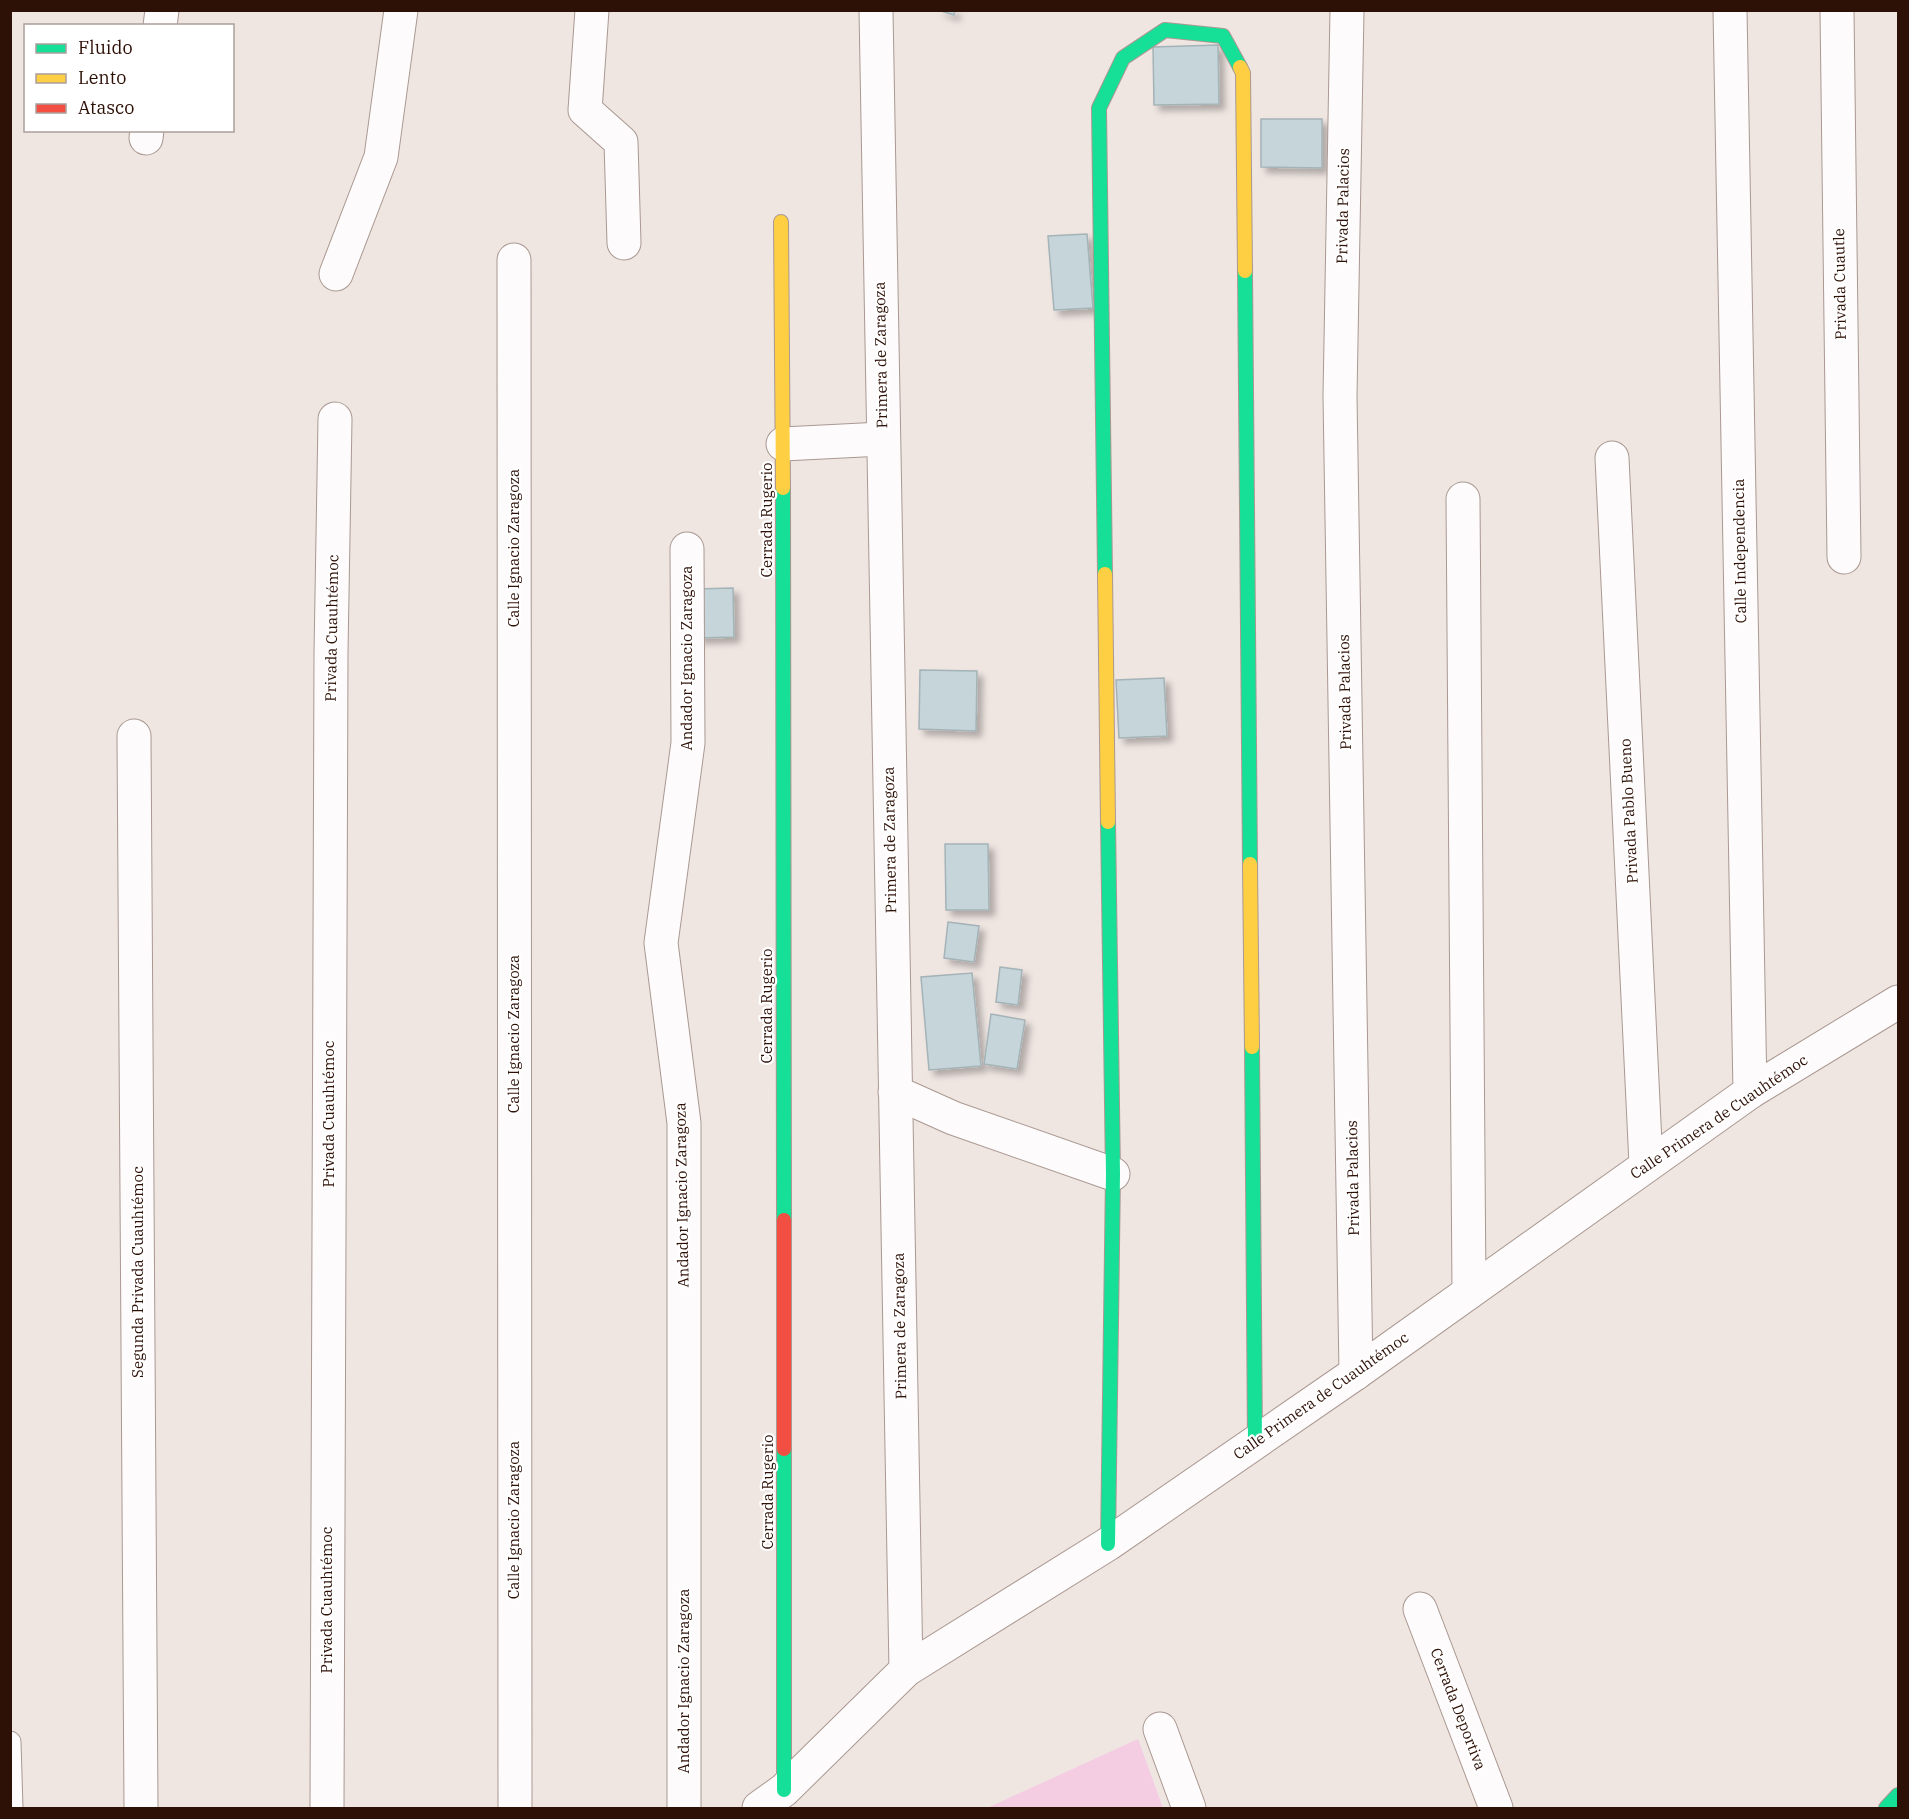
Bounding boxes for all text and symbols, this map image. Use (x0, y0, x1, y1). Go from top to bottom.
legend (24, 24, 234, 132)
text: Fluido (78, 36, 133, 59)
text: Lento (78, 66, 126, 89)
text: Atasco (78, 96, 134, 119)
street label: Privada Palacios (1332, 148, 1353, 264)
street label: Privada Cuautle (1829, 228, 1850, 340)
street label: Primera de Zaragoza (870, 282, 891, 428)
street label: Cerrada Rugerio (757, 462, 776, 578)
street label: Calle Ignacio Zaragoza (504, 469, 523, 627)
street label: Calle Independencia (1729, 479, 1750, 623)
street label: Privada Cuauhtémoc (321, 554, 342, 702)
street label: Andador Ignacio Zaragoza (677, 565, 696, 751)
street label: Privada Palacios (1334, 634, 1355, 750)
street label: Privada Pablo Bueno (1615, 738, 1642, 884)
street label: Primera de Zaragoza (879, 767, 900, 913)
street label: Cerrada Rugerio (757, 948, 776, 1064)
street label: Calle Ignacio Zaragoza (504, 955, 523, 1113)
street label: Privada Cuauhtémoc (319, 1040, 338, 1188)
street label: Calle Primera de Cuauhtémoc (1626, 1050, 1811, 1183)
street label: Andador Ignacio Zaragoza (670, 1102, 693, 1288)
street label: Privada Palacios (1342, 1120, 1363, 1236)
street label: Segunda Privada Cuauhtémoc (128, 1166, 147, 1378)
street label: Primera de Zaragoza (889, 1253, 910, 1399)
street label: Calle Primera de Cuauhtémoc (1229, 1327, 1412, 1464)
street label: Cerrada Rugerio (758, 1434, 777, 1550)
street label: Calle Ignacio Zaragoza (504, 1441, 523, 1599)
street label: Privada Cuauhtémoc (317, 1526, 336, 1674)
street label: Andador Ignacio Zaragoza (674, 1588, 693, 1774)
street label: Cerrada Deportiva (1426, 1645, 1490, 1773)

